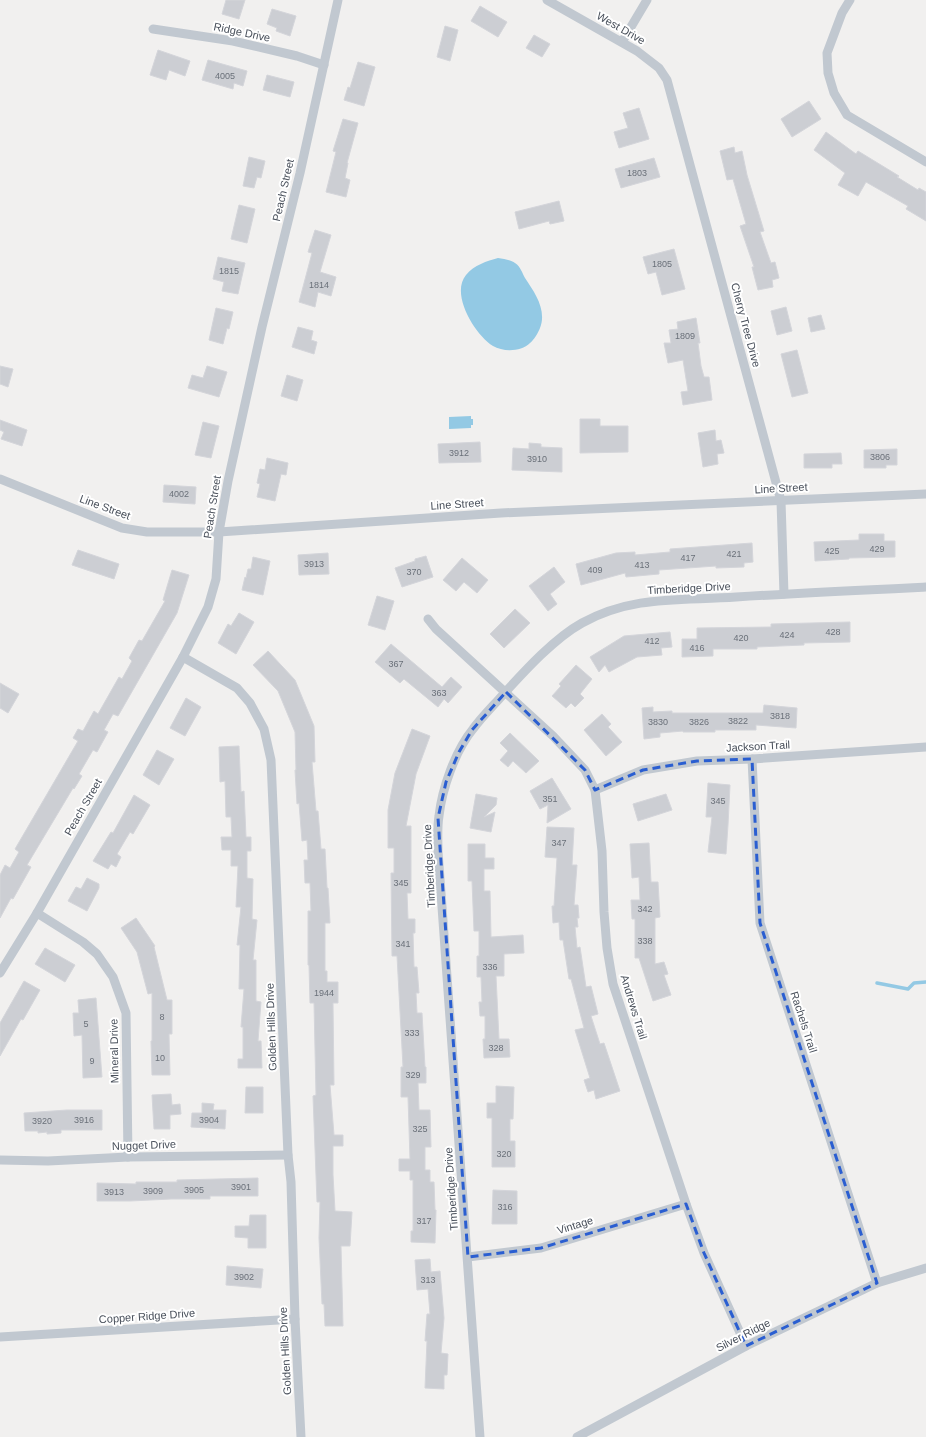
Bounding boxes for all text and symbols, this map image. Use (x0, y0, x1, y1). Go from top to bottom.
street label: West Drive (595, 9, 647, 47)
street label: Ridge Drive (213, 20, 271, 44)
house number: 4005 (215, 71, 235, 81)
street label: Peach Street (270, 158, 296, 222)
house number: 1803 (627, 168, 647, 178)
house number: 1805 (652, 259, 672, 269)
house number: 1815 (219, 266, 239, 276)
house number: 1814 (309, 280, 329, 290)
street label: Cherry Tree Drive (729, 282, 763, 368)
house number: 1809 (675, 331, 695, 341)
house number: 3912 (449, 448, 469, 458)
house number: 3806 (870, 452, 890, 462)
house number: 3910 (527, 454, 547, 464)
street label: Peach Street (201, 475, 223, 539)
street label: Line Street (754, 481, 808, 495)
house number: 4002 (169, 489, 189, 499)
street label: Line Street (78, 492, 132, 522)
street label: Line Street (430, 496, 484, 512)
house number: 429 (869, 544, 885, 554)
house number: 425 (824, 546, 840, 556)
house number: 421 (726, 549, 742, 559)
house number: 417 (680, 553, 696, 563)
house number: 3913 (304, 559, 324, 569)
house number: 413 (634, 560, 650, 570)
house number: 409 (587, 565, 603, 575)
house number: 370 (406, 567, 422, 577)
street label: Timberidge Drive (647, 580, 731, 596)
house number: 428 (825, 627, 841, 637)
house number: 424 (779, 630, 795, 640)
house number: 420 (733, 633, 749, 643)
house number: 412 (644, 636, 660, 646)
house number: 416 (689, 643, 705, 653)
house number: 367 (388, 659, 404, 669)
house number: 363 (431, 688, 447, 698)
house number: 3818 (770, 711, 790, 721)
house number: 3822 (728, 716, 748, 726)
house number: 3830 (648, 717, 668, 727)
house number: 3826 (689, 717, 709, 727)
street label: Jackson Trail (726, 738, 790, 754)
street label: Peach Street (62, 776, 104, 838)
house number: 351 (542, 794, 558, 804)
house number: 345 (710, 796, 726, 806)
street label: Timberidge Drive (421, 824, 437, 908)
house number: 347 (551, 838, 567, 848)
house number: 345 (393, 878, 409, 888)
house number: 342 (637, 904, 653, 914)
house number: 338 (637, 936, 653, 946)
house number: 341 (395, 939, 411, 949)
house number: 336 (482, 962, 498, 972)
street label: Andrews Trail (619, 973, 649, 1041)
street label: Golden Hills Drive (263, 983, 279, 1071)
house number: 1944 (314, 988, 334, 998)
street label: Rachels Trail (788, 990, 820, 1054)
house number: 8 (159, 1012, 165, 1022)
house number: 5 (83, 1019, 89, 1029)
street label: Mineral Drive (107, 1019, 121, 1083)
house number: 333 (404, 1028, 420, 1038)
house number: 328 (488, 1043, 504, 1053)
house number: 10 (155, 1053, 165, 1063)
house number: 9 (89, 1056, 95, 1066)
house number: 329 (405, 1070, 421, 1080)
house number: 3916 (74, 1115, 94, 1125)
house number: 3904 (199, 1115, 219, 1125)
house number: 3920 (32, 1116, 52, 1126)
house number: 325 (412, 1124, 428, 1134)
street label: Nugget Drive (112, 1138, 176, 1152)
street label: Timberidge Drive (442, 1147, 460, 1231)
house number: 320 (496, 1149, 512, 1159)
house number: 3901 (231, 1182, 251, 1192)
house number: 3905 (184, 1185, 204, 1195)
house number: 3909 (143, 1186, 163, 1196)
house number: 3913 (104, 1187, 124, 1197)
house number: 316 (497, 1202, 513, 1212)
street label: Vintage (556, 1214, 594, 1236)
house number: 317 (416, 1216, 432, 1226)
house number: 3902 (234, 1272, 254, 1282)
house number: 313 (420, 1275, 436, 1285)
street label: Copper Ridge Drive (98, 1307, 196, 1325)
street label: Golden Hills Drive (277, 1307, 293, 1395)
street label: Silver Ridge (714, 1316, 772, 1354)

